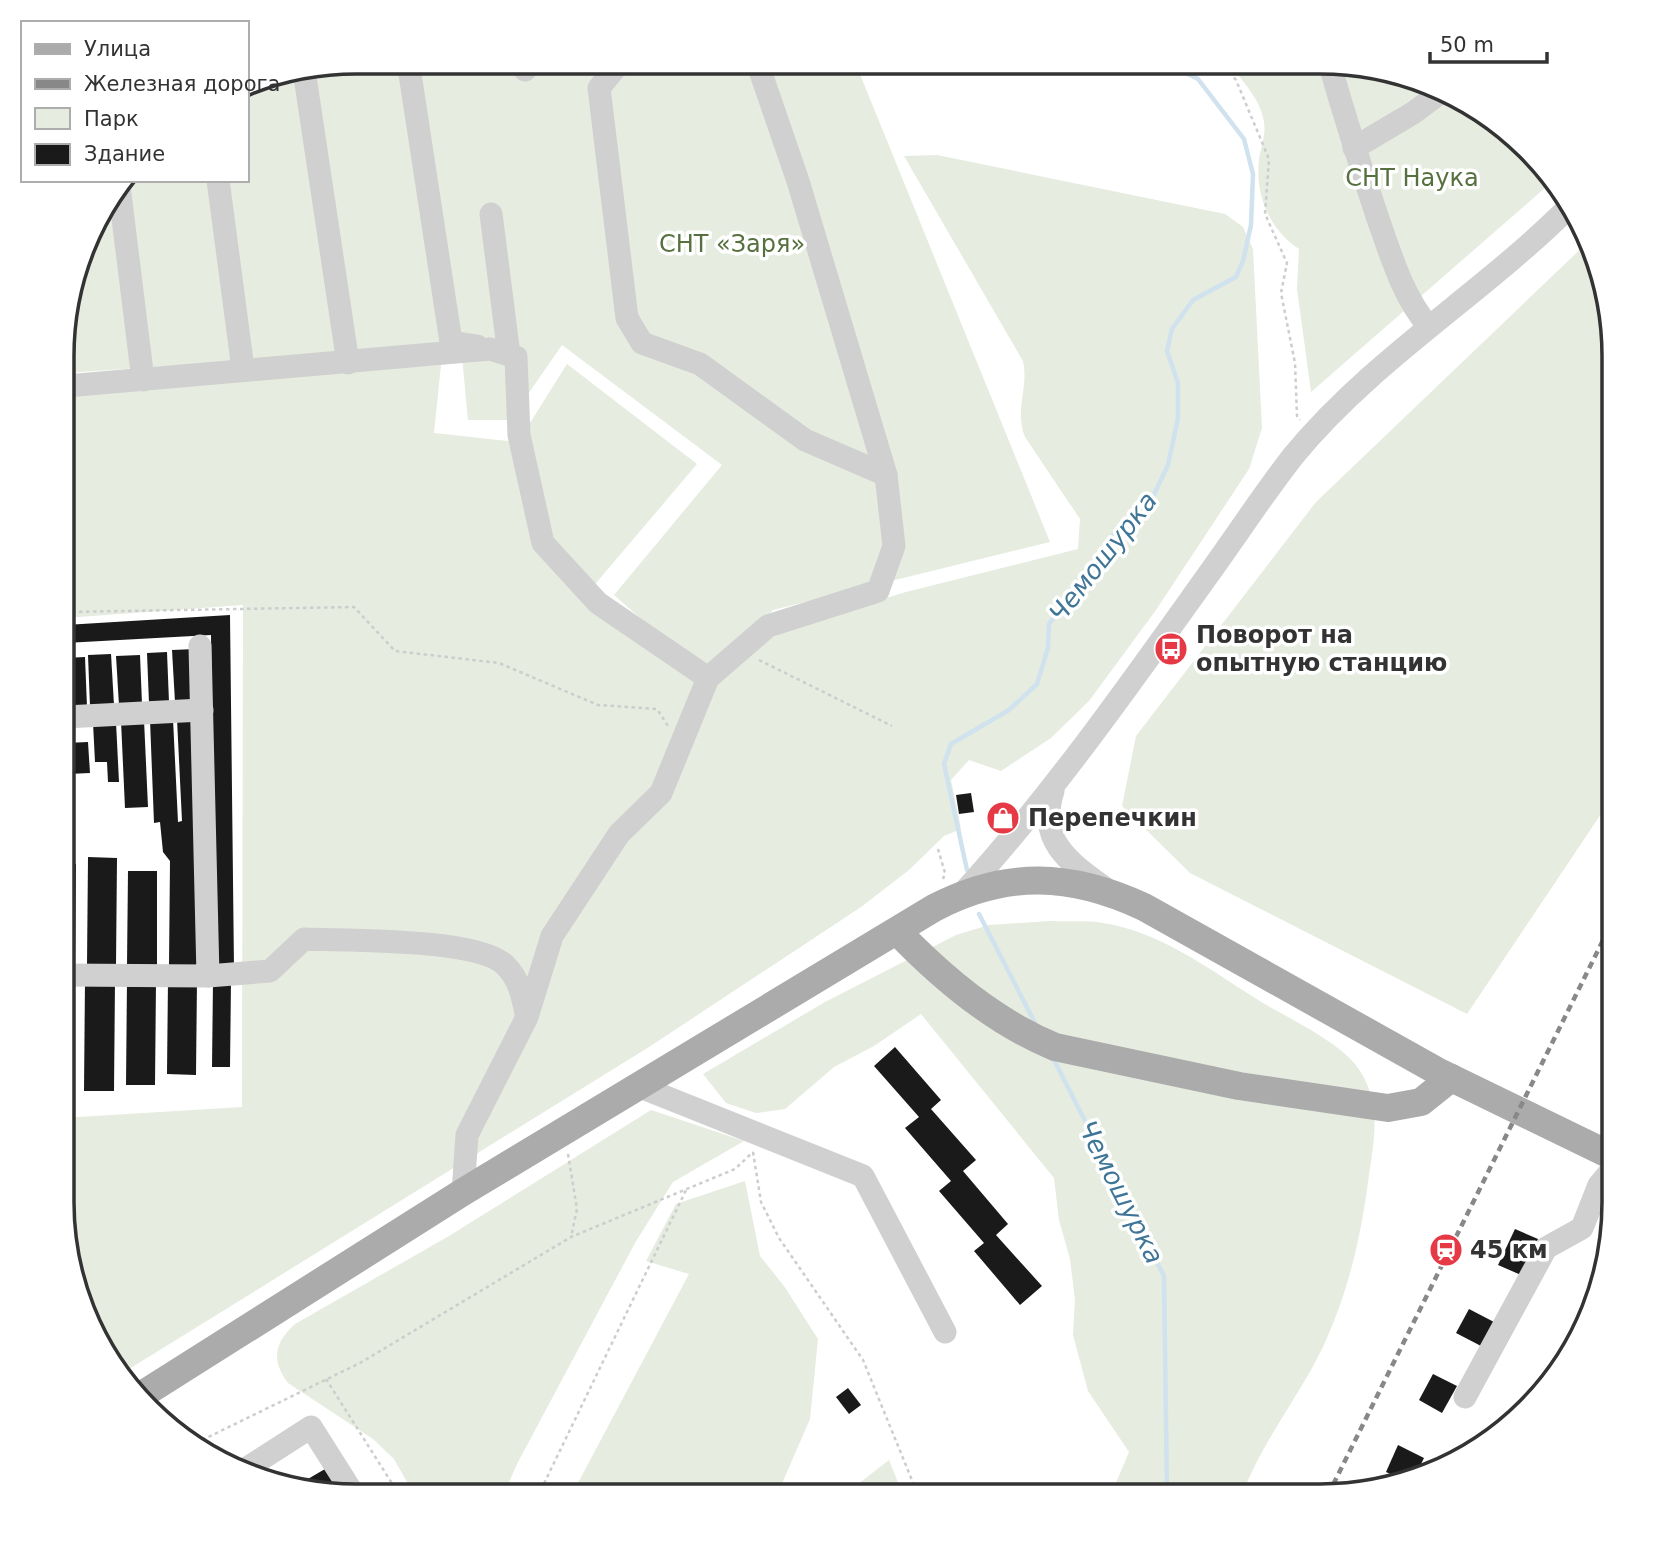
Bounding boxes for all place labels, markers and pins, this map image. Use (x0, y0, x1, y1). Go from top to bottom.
place label: Поворот на опытную станцию (1196, 621, 1447, 677)
bus stop icon: Поворот на опытную станцию (1152, 630, 1190, 668)
shop icon: Перепечкин (984, 799, 1022, 837)
place label: Перепечкин (1028, 804, 1197, 832)
station icon: 45 км (1427, 1231, 1465, 1269)
place label: 45 км (1470, 1236, 1548, 1264)

